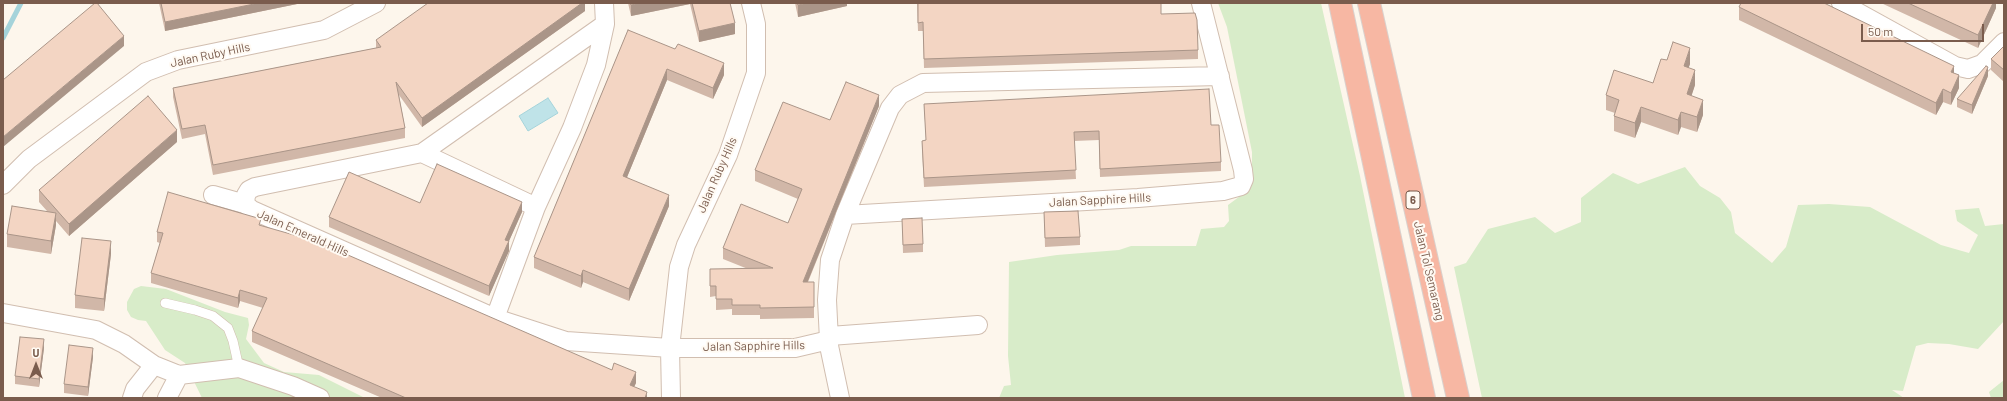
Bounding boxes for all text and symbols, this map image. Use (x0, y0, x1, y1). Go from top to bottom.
scale bar (1863, 16, 1986, 42)
text: 50 m (1868, 24, 1893, 38)
street label: Jalan Ruby Hills (169, 40, 251, 70)
street label: Jalan Ruby Hills (694, 135, 740, 215)
street label: Jalan Sapphire Hills (1049, 190, 1151, 210)
road number: 6 (1406, 191, 1420, 209)
street label: Jalan Emerald Hills (255, 206, 351, 260)
street label: Jalan Tol Semarang (1411, 220, 1447, 322)
street label: Jalan Sapphire Hills (703, 338, 805, 354)
north arrow (16, 345, 56, 385)
text: U (33, 346, 39, 359)

